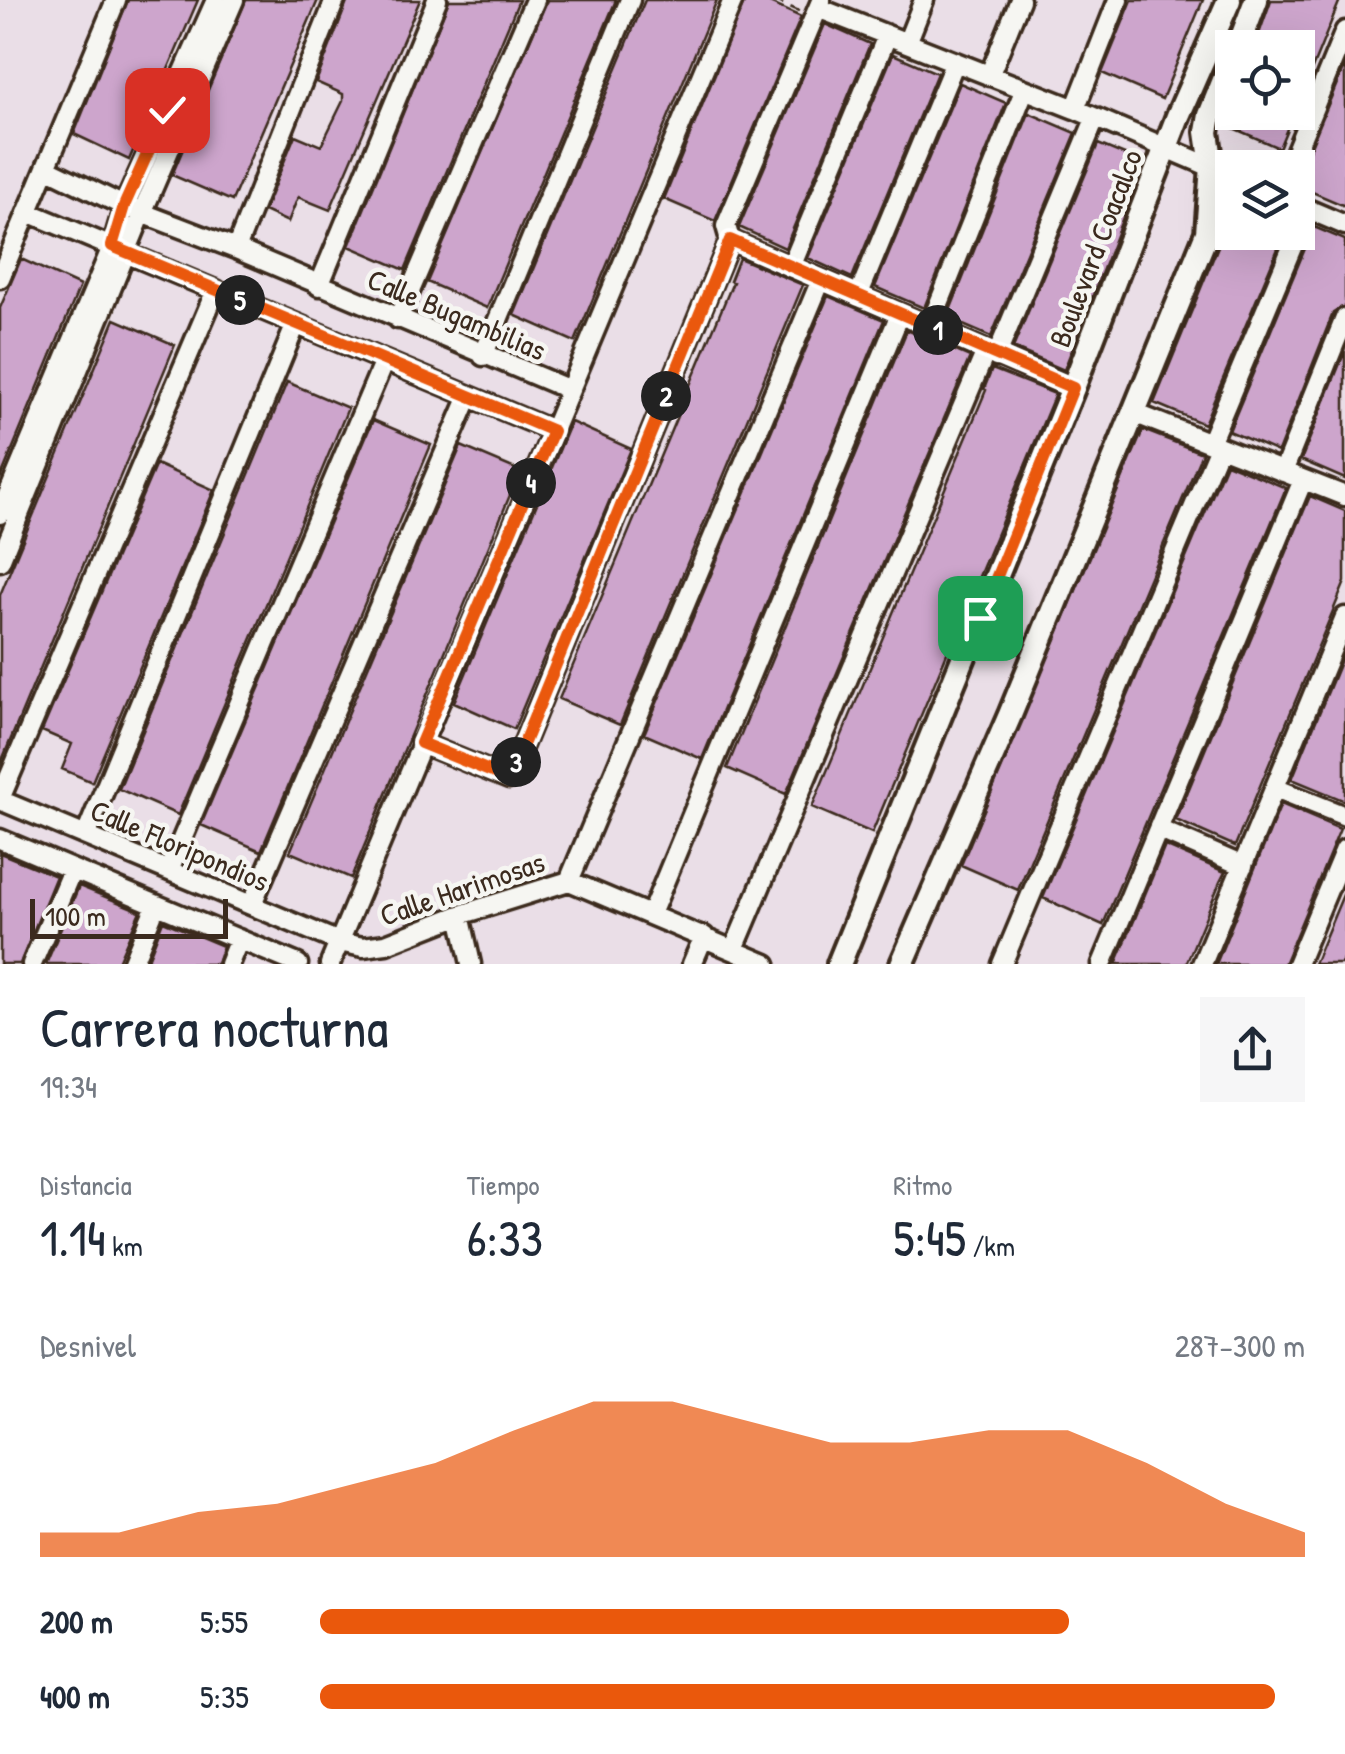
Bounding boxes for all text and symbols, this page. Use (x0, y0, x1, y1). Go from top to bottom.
map controls (1215, 30, 1315, 250)
button: locate (1215, 30, 1315, 130)
pin (125, 68, 210, 153)
icon: check (140, 83, 195, 138)
street label: Boulevard Coacalco (1039, 143, 1151, 353)
button: layers (1215, 150, 1315, 250)
street label: Calle Bugambilias (362, 259, 552, 369)
pin: 5 (215, 275, 265, 325)
text: 5 (234, 281, 246, 319)
pin: 1 (913, 305, 963, 355)
text: 1 (933, 311, 943, 349)
pin: 2 (641, 371, 691, 421)
text: 2 (659, 377, 673, 415)
pin: 4 (506, 458, 556, 508)
text: 4 (526, 464, 536, 502)
pin (938, 576, 1023, 661)
icon: arrive (953, 591, 1008, 646)
pin: 3 (491, 737, 541, 787)
text: 3 (510, 743, 522, 781)
street label: Calle Floripondios (85, 789, 275, 901)
street label: Calle Harimosas (374, 841, 550, 935)
scale bar (30, 894, 228, 938)
text: 100 m (45, 897, 106, 935)
text: Carrera nocturna (40, 990, 388, 1064)
button: share (1200, 997, 1305, 1102)
text: 19:34 (40, 1065, 97, 1108)
text: Distancia (40, 1166, 132, 1204)
text: Tiempo (467, 1166, 540, 1204)
text: Ritmo (893, 1166, 952, 1204)
text: 1.14 (40, 1204, 106, 1272)
text: 6:33 (467, 1204, 543, 1272)
text: 5:45 (893, 1204, 966, 1272)
text: km (106, 1227, 143, 1265)
text: /km (966, 1227, 1015, 1265)
text: Desnivel (40, 1324, 136, 1367)
text: 287–300 m (1175, 1324, 1305, 1367)
text: 200 m (40, 1600, 113, 1643)
text: 5:55 (200, 1600, 248, 1643)
text: 400 m (40, 1675, 110, 1718)
text: 5:35 (200, 1675, 249, 1718)

